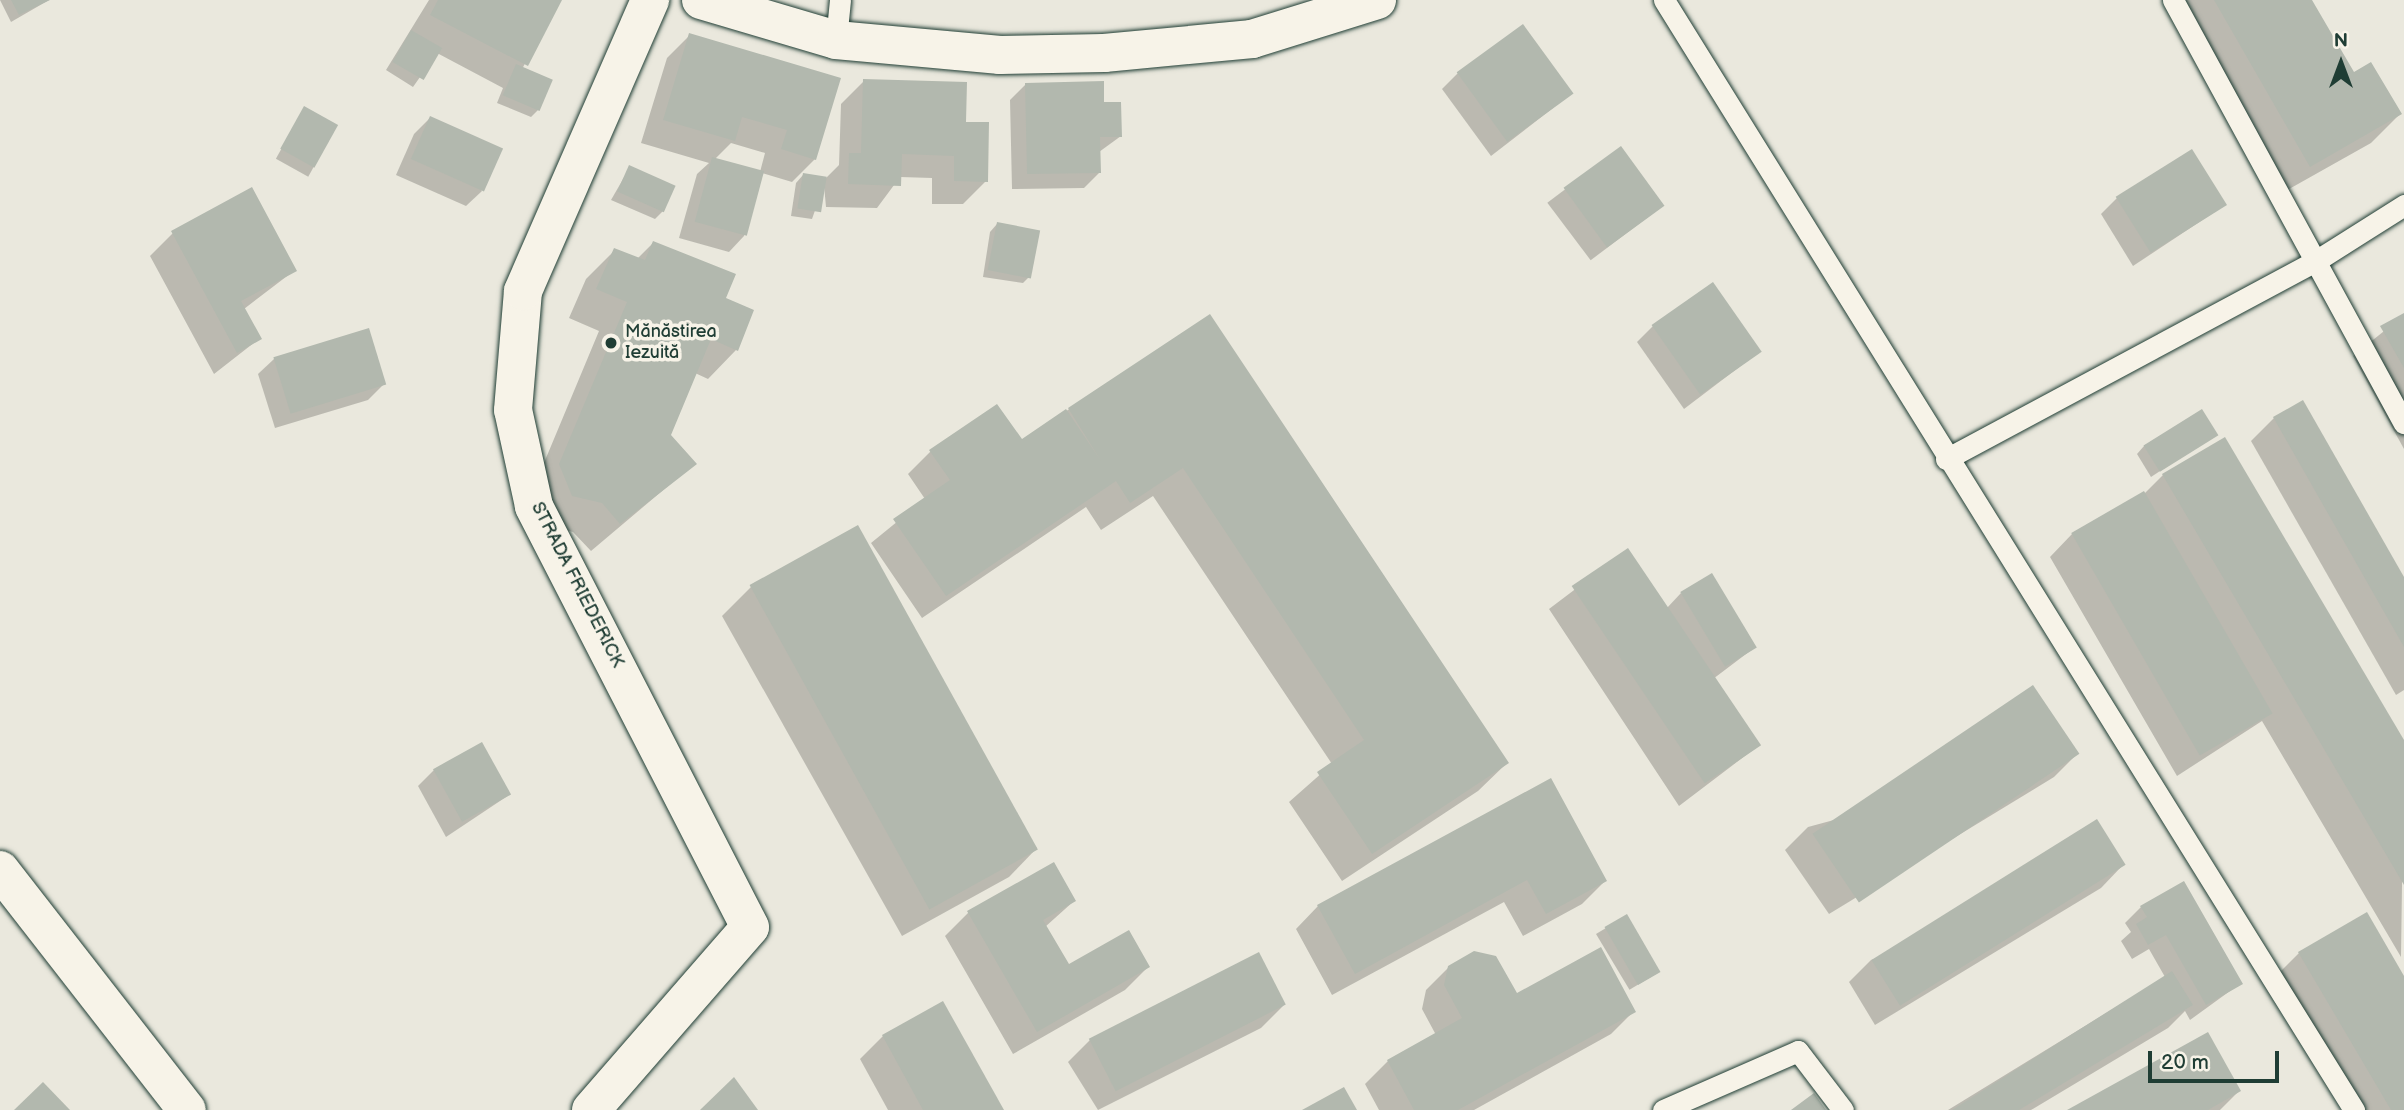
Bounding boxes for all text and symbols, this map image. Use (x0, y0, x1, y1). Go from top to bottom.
north arrow (2306, 28, 2376, 98)
text: N (2334, 30, 2348, 53)
place label: Mănăstirea Iezuită (625, 322, 717, 364)
marker: Mănăstirea Iezuită (603, 335, 619, 351)
street label: STRADA FRIEDERICK (526, 499, 628, 671)
scale bar (2152, 1036, 2283, 1080)
text: 20 m (2161, 1050, 2209, 1075)

